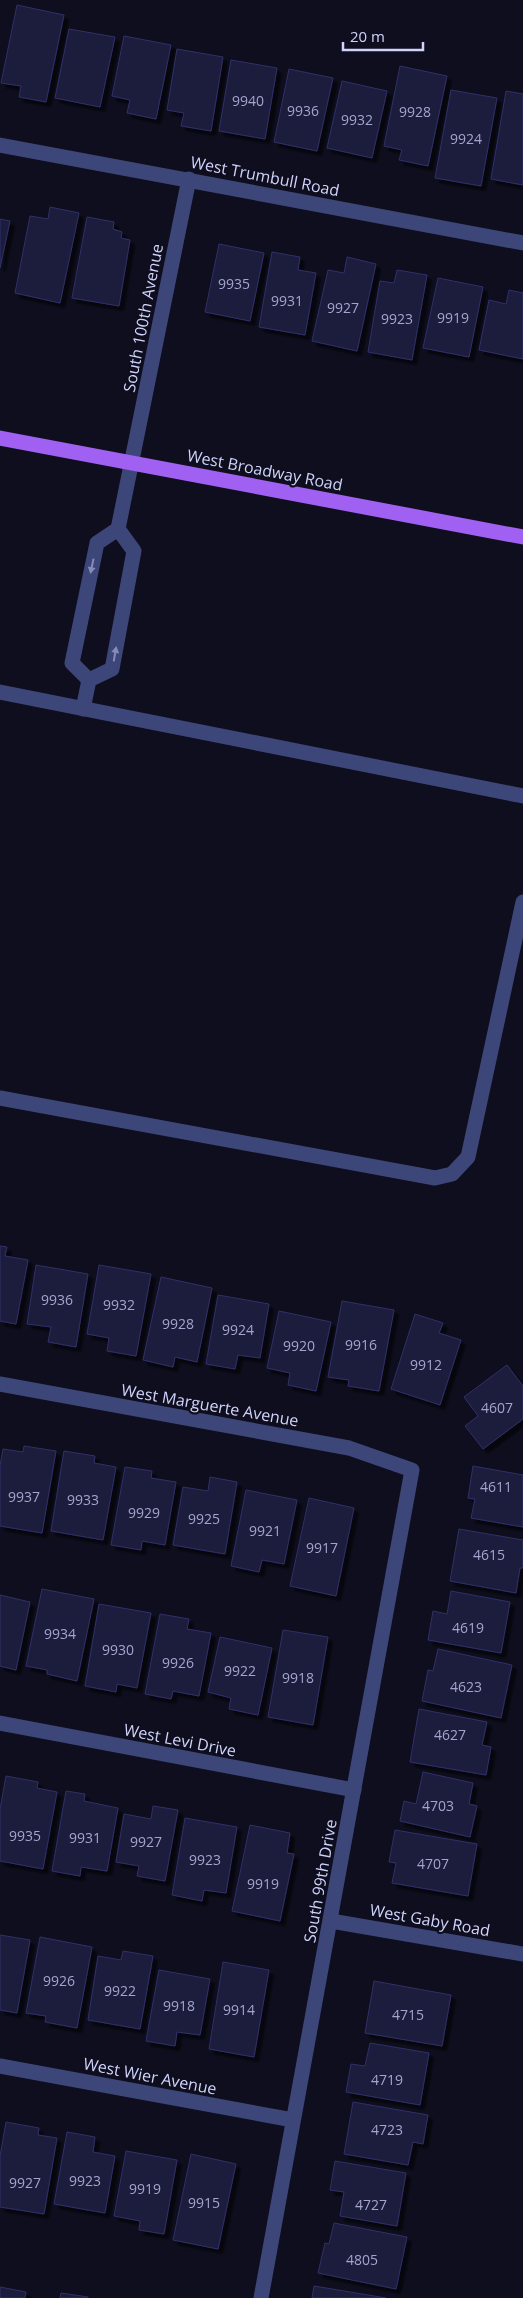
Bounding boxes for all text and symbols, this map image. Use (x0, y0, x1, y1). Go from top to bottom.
scale bar (343, 20, 423, 52)
text: 20 m (350, 26, 385, 46)
house number: 9940 (232, 91, 264, 110)
house number: 9936 (287, 101, 319, 120)
house number: 9928 (399, 102, 431, 121)
house number: 9932 (341, 110, 373, 129)
house number: 9924 (450, 129, 482, 148)
street label: West Trumbull Road (189, 151, 341, 201)
street label: South 100th Avenue (118, 242, 168, 394)
house number: 9935 (218, 274, 250, 293)
house number: 9931 (271, 291, 303, 310)
house number: 9927 (327, 298, 359, 317)
house number: 9919 (437, 308, 469, 327)
house number: 9923 (381, 309, 413, 328)
street label: West Broadway Road (185, 444, 345, 496)
one-way arrow (88, 559, 96, 574)
one-way arrow (111, 646, 119, 662)
house number: 9936 (41, 1290, 73, 1309)
house number: 9932 (103, 1295, 135, 1314)
house number: 9928 (162, 1314, 194, 1333)
house number: 9924 (222, 1320, 254, 1339)
house number: 9916 (345, 1335, 377, 1354)
house number: 9920 (283, 1336, 315, 1355)
house number: 9912 (410, 1355, 442, 1374)
street label: West Marguerte Avenue (120, 1379, 300, 1431)
house number: 4607 (481, 1398, 513, 1417)
house number: 4611 (480, 1477, 512, 1496)
house number: 9937 (8, 1487, 40, 1506)
house number: 9933 (67, 1490, 99, 1509)
house number: 9929 (128, 1503, 160, 1522)
house number: 9925 (188, 1509, 220, 1528)
house number: 9921 (249, 1521, 281, 1540)
house number: 9917 (306, 1538, 338, 1557)
house number: 4615 (473, 1545, 505, 1564)
house number: 4619 (452, 1618, 484, 1637)
house number: 9934 (44, 1624, 76, 1643)
house number: 9930 (102, 1640, 134, 1659)
house number: 9926 (162, 1653, 194, 1672)
house number: 9922 (224, 1661, 256, 1680)
house number: 9918 (282, 1668, 314, 1687)
house number: 4623 (450, 1677, 482, 1696)
street label: West Levi Drive (122, 1718, 238, 1762)
house number: 4627 (434, 1725, 466, 1744)
house number: 4703 (422, 1796, 454, 1815)
street label: South 99th Drive (298, 1818, 342, 1944)
house number: 9935 (9, 1826, 41, 1845)
house number: 9931 (69, 1828, 101, 1847)
house number: 9927 (130, 1832, 162, 1851)
house number: 9923 (189, 1850, 221, 1869)
house number: 4707 (417, 1854, 449, 1873)
house number: 9919 (247, 1874, 279, 1893)
street label: West Gaby Road (368, 1899, 492, 1941)
house number: 9926 (43, 1971, 75, 1990)
house number: 9922 (104, 1981, 136, 2000)
house number: 9918 (163, 1996, 195, 2015)
house number: 9914 (223, 2000, 255, 2019)
house number: 4715 (392, 2005, 424, 2024)
street label: West Wier Avenue (81, 2052, 219, 2100)
house number: 4719 (371, 2070, 403, 2089)
house number: 4723 (371, 2120, 403, 2139)
house number: 9923 (69, 2171, 101, 2190)
house number: 9927 (9, 2173, 41, 2192)
house number: 9919 (129, 2179, 161, 2198)
house number: 9915 (188, 2193, 220, 2212)
house number: 4727 (355, 2195, 387, 2214)
house number: 4805 (346, 2250, 378, 2269)

